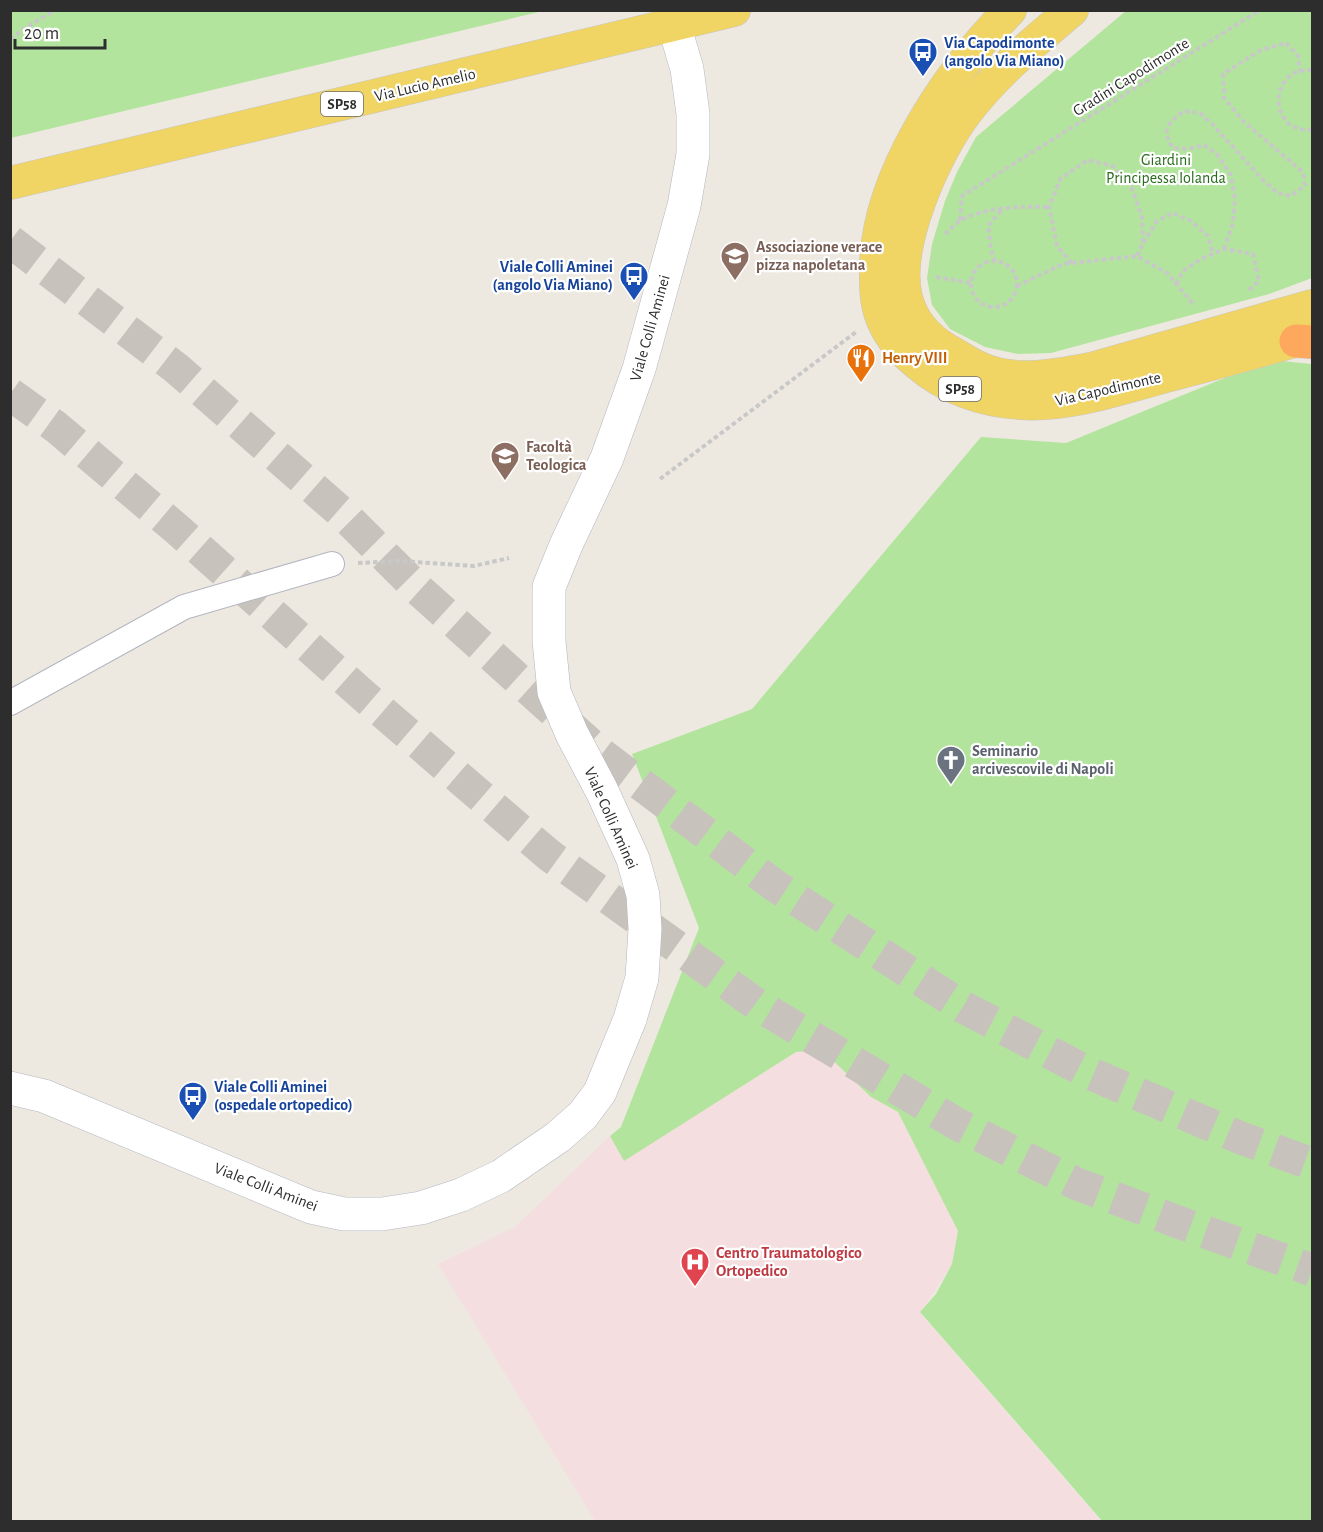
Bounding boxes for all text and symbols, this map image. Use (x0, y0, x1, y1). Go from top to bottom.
scale bar (15, 12, 105, 50)
text: 20 m (24, 25, 59, 43)
place label: Via Capodimonte (angolo Via Miano) (944, 35, 1065, 69)
street label: Gradini Capodimonte (1070, 35, 1192, 119)
bus stop icon: Via Capodimonte (angolo Via Miano) (907, 36, 939, 78)
street label: Via Lucio Amelio (373, 66, 477, 104)
road number: SP58 (321, 92, 363, 116)
park label: Giardini Principessa Iolanda (1106, 152, 1226, 186)
place label: Associazione verace pizza napoletana (756, 239, 883, 273)
school or university icon: Associazione verace pizza napoletana (719, 240, 751, 282)
place label: Viale Colli Aminei (angolo Via Miano) (492, 259, 613, 293)
bus stop icon: Viale Colli Aminei (angolo Via Miano) (618, 260, 650, 302)
street label: Viale Colli Aminei (627, 273, 673, 383)
restaurant icon: Henry VIII (845, 342, 877, 384)
place label: Henry VIII (882, 350, 947, 367)
street label: Via Capodimonte (1054, 369, 1162, 409)
road number: SP58 (939, 377, 981, 401)
place label: Facoltà Teologica (526, 439, 587, 473)
school or university icon: Facoltà Teologica (489, 440, 521, 482)
place label: Seminario arcivescovile di Napoli (972, 743, 1114, 777)
church icon: Seminario arcivescovile di Napoli (935, 744, 967, 786)
street label: Viale Colli Aminei (581, 765, 641, 871)
place label: Viale Colli Aminei (ospedale ortopedico) (214, 1079, 353, 1113)
bus stop icon: Viale Colli Aminei (ospedale ortopedico) (177, 1080, 209, 1122)
street label: Viale Colli Aminei (212, 1160, 320, 1214)
place label: Centro Traumatologico Ortopedico (716, 1245, 862, 1279)
hospital icon: Centro Traumatologico Ortopedico (679, 1246, 711, 1288)

